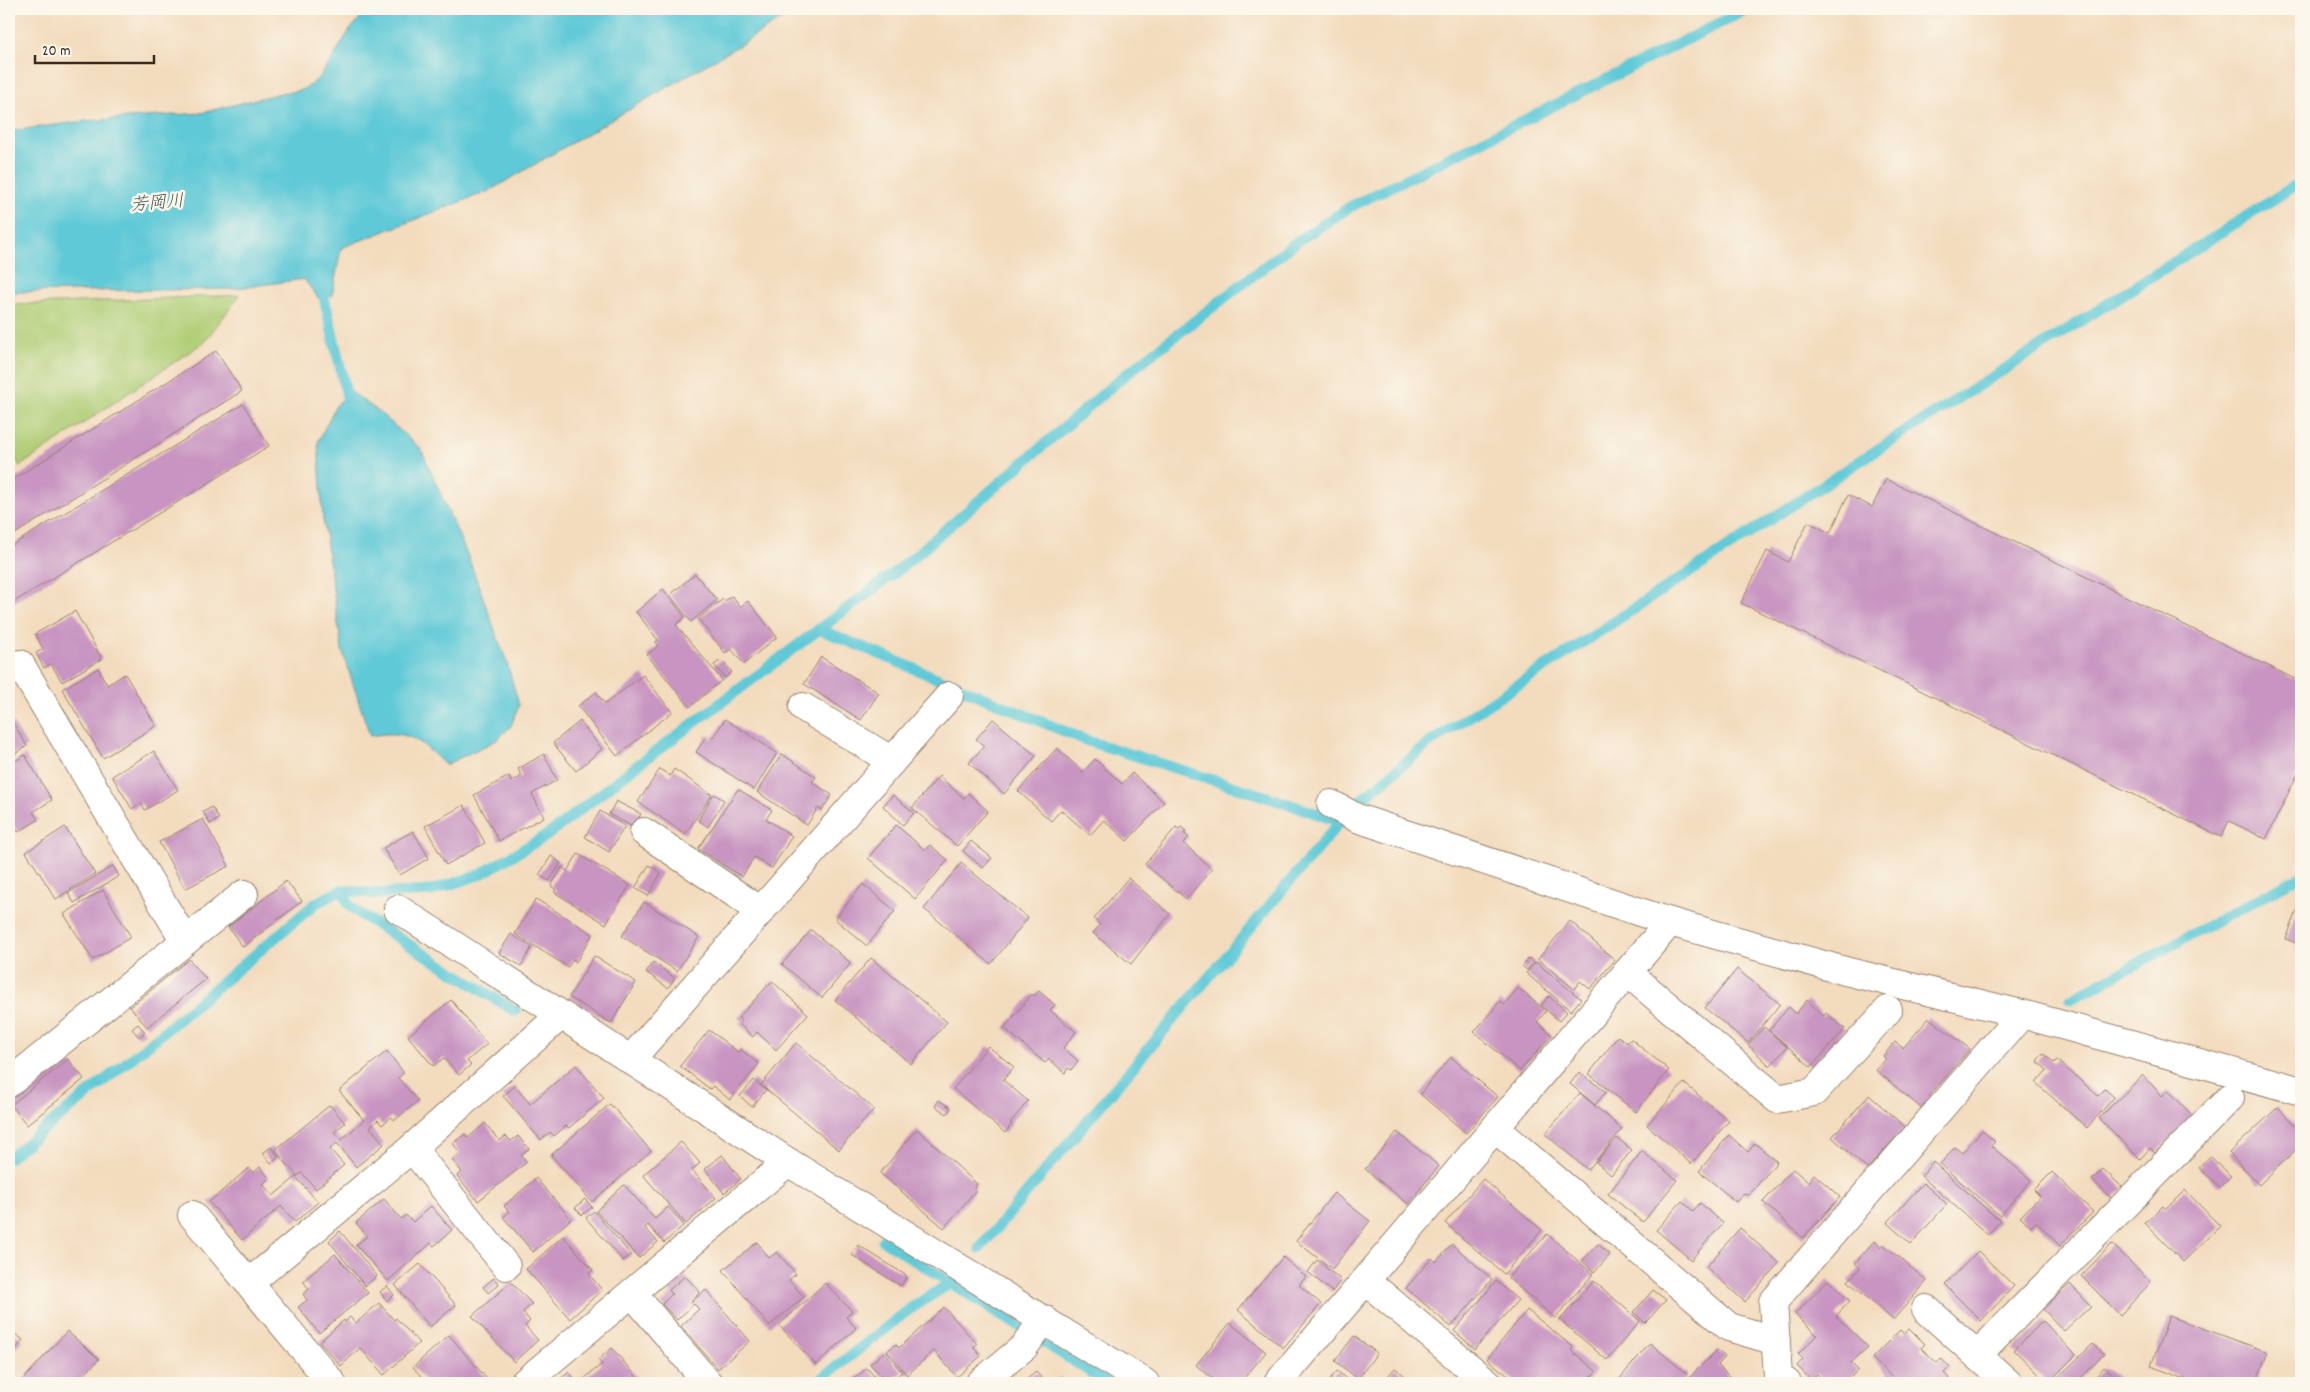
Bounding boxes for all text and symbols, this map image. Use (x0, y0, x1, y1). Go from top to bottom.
scale bar (35, 32, 154, 64)
text: 20 m (42, 41, 70, 63)
water label: 芳岡川 (129, 190, 185, 219)

